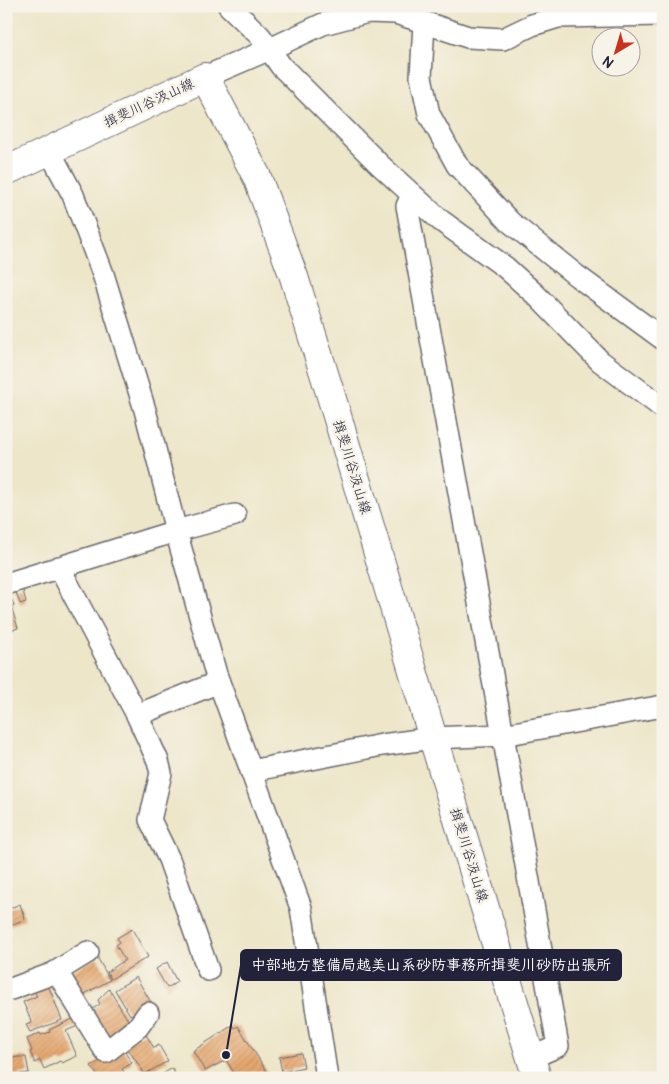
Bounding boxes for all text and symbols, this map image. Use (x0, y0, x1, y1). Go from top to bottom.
north arrow (592, 28, 642, 78)
text: N (599, 52, 617, 71)
street label: 揖斐川谷汲山線 (101, 75, 197, 131)
street label: 揖斐川谷汲山線 (330, 418, 374, 516)
street label: 揖斐川谷汲山線 (447, 806, 491, 904)
callout: 中部地方整備局越美山系砂防事務所揖斐川砂防出張所 (241, 950, 621, 980)
text: 中部地方整備局越美山系砂防事務所揖斐川砂防出張所 (251, 956, 611, 975)

